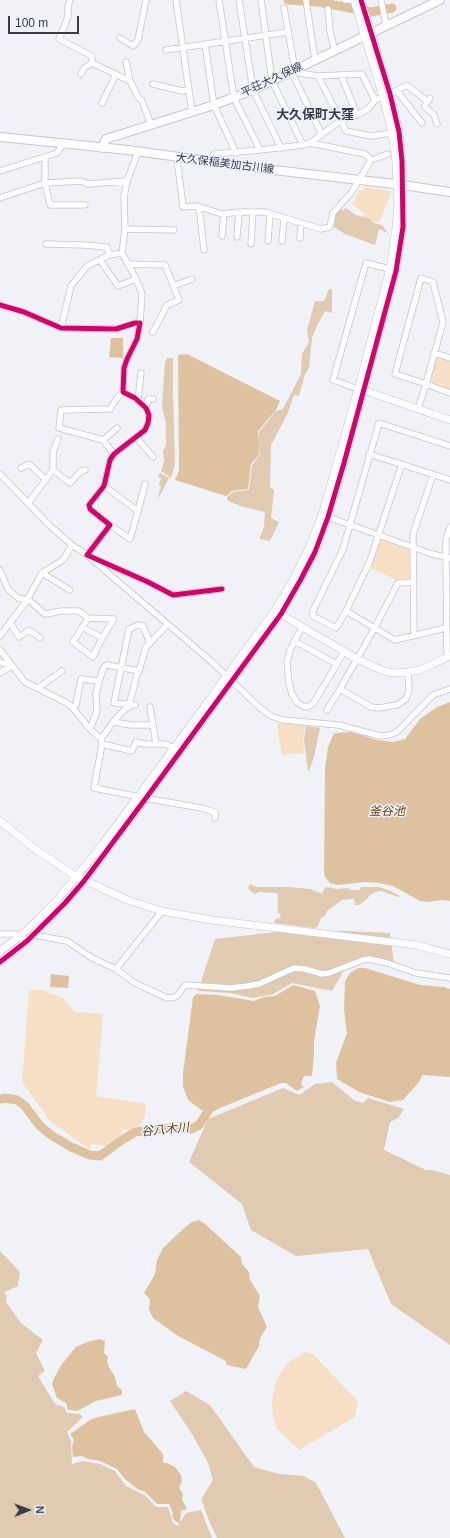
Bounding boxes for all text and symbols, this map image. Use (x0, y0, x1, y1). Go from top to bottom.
scale bar (10, 8, 81, 34)
text: 100 m (15, 16, 48, 30)
street label: 平荘大久保線 (239, 60, 305, 100)
district label: 大久保町大窪 (276, 107, 354, 123)
street label: 大久保稲美加古川線 (175, 151, 275, 177)
water label: 釜谷池 (369, 805, 405, 819)
water label: 谷八木川 (140, 1121, 190, 1139)
north arrow (8, 1490, 48, 1530)
text: N (34, 1506, 46, 1514)

